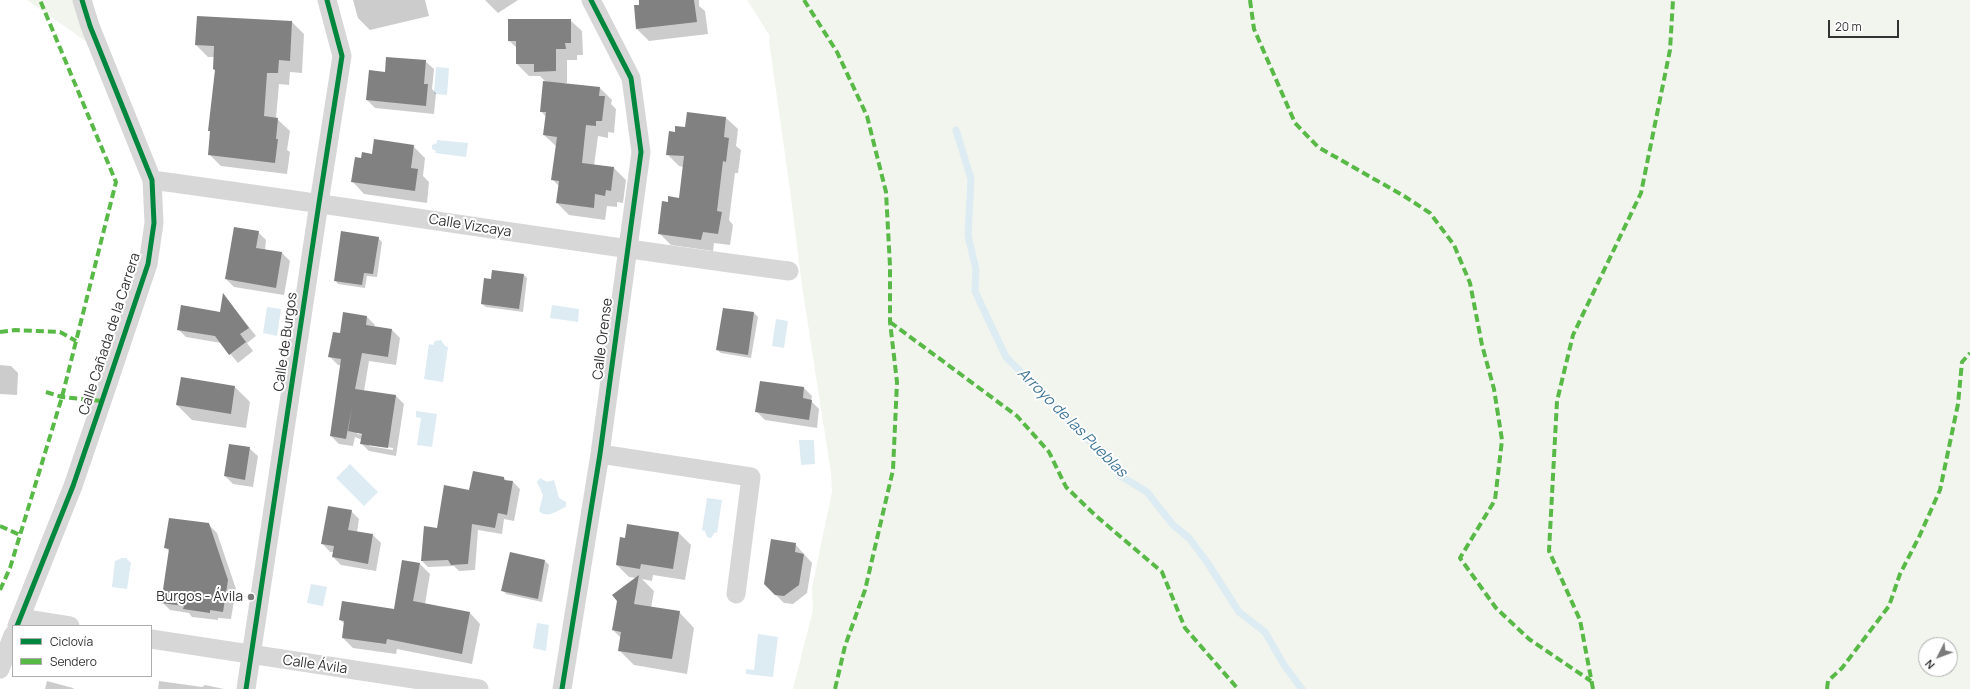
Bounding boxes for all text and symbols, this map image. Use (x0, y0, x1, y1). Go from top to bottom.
scale bar (1830, 12, 1901, 38)
text: 20 m (1835, 18, 1862, 35)
street label: Calle Vizcaya (427, 211, 513, 241)
street label: Calle Cañada de la Carrera (76, 251, 144, 417)
street label: Calle de Burgos (271, 291, 301, 393)
street label: Calle Orense (590, 297, 616, 381)
water label: Arroyo de las Pueblas (1014, 365, 1130, 481)
place label: Burgos - Ávila (156, 589, 243, 605)
marker: Burgos - Ávila (246, 592, 256, 602)
legend (12, 625, 152, 677)
text: Ciclovía (50, 633, 93, 650)
north arrow (1918, 637, 1958, 677)
street label: Calle Ávila (282, 652, 348, 678)
text: Sendero (50, 653, 97, 670)
text: N (1921, 657, 1938, 673)

